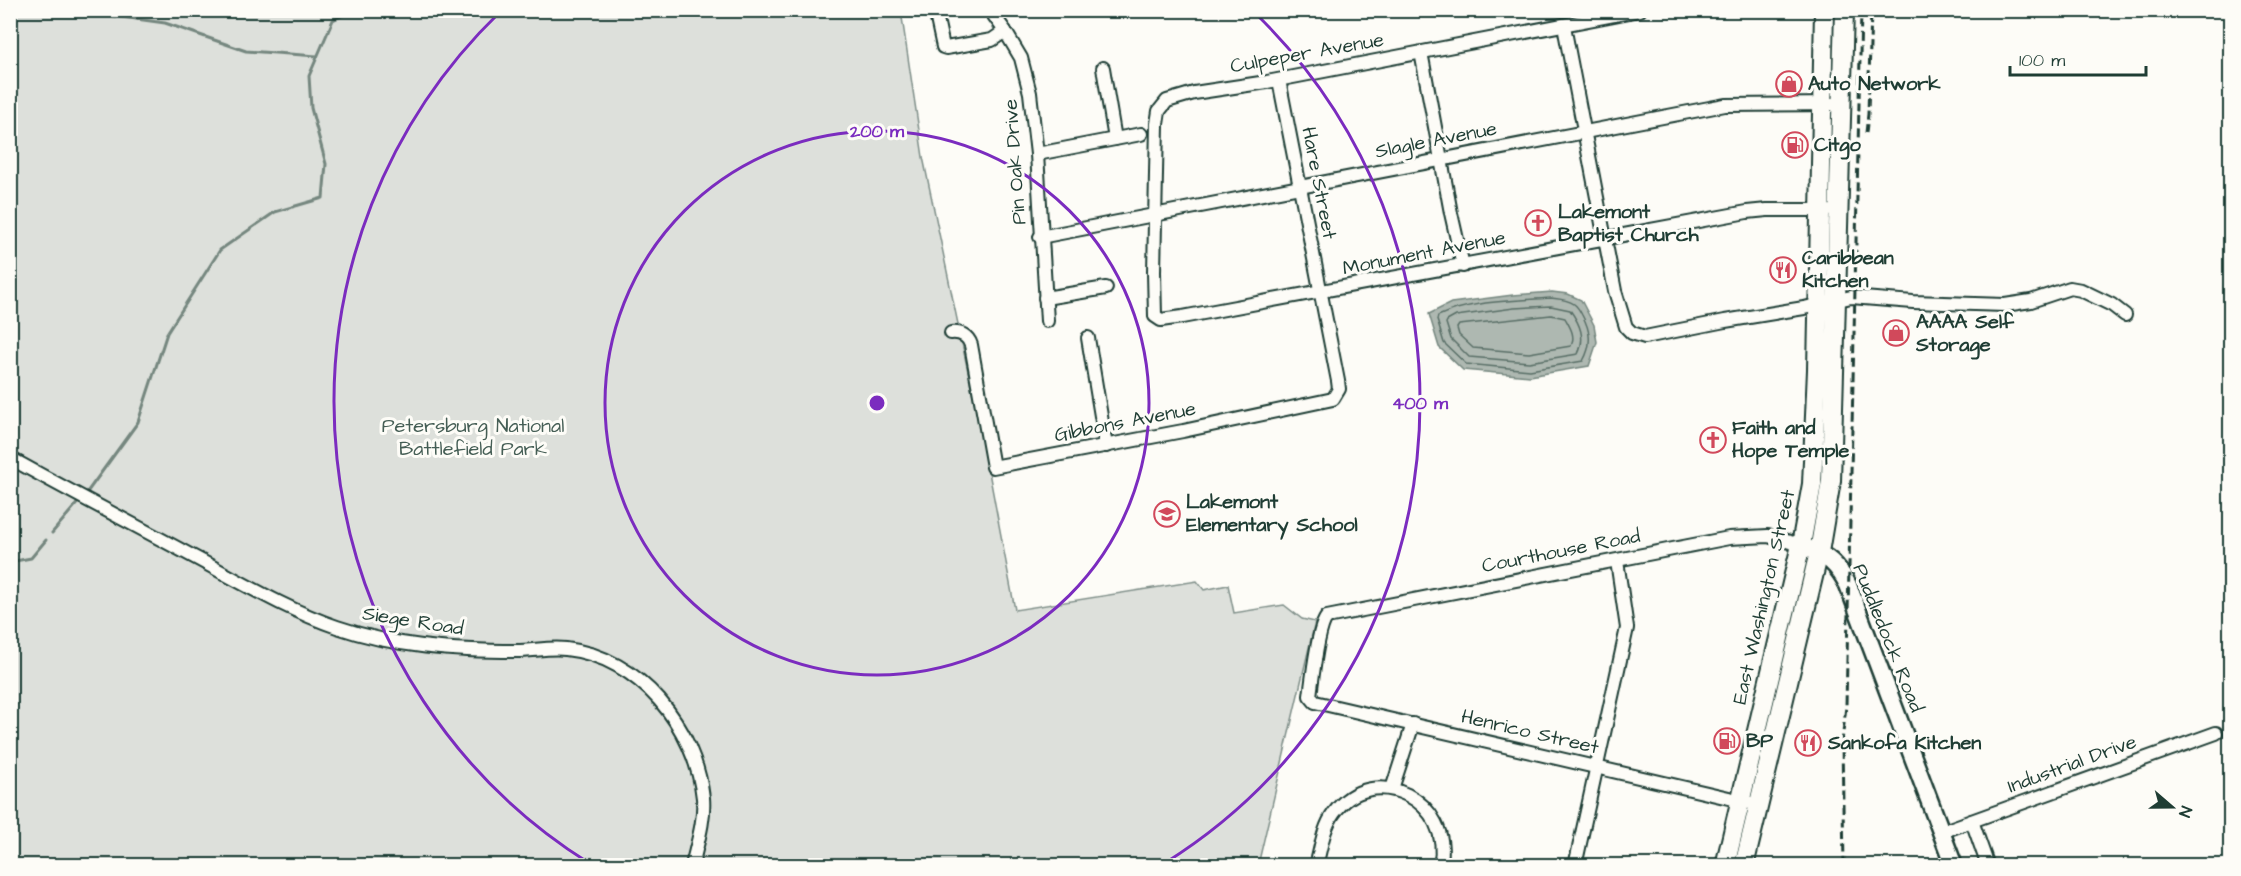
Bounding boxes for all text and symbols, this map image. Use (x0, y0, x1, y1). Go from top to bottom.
street label: Culpeper Avenue (1228, 26, 1386, 80)
scale bar (2010, 39, 2146, 77)
text: 100 m (2019, 48, 2065, 73)
shop icon: Auto Network (1774, 69, 1804, 99)
place label: Auto Network (1808, 70, 1941, 98)
street label: Pin Oak Drive (997, 98, 1033, 226)
street label: Slagle Avenue (1373, 114, 1500, 167)
text: 200 m (849, 119, 905, 144)
street label: Hare Street (1294, 124, 1344, 242)
fuel station icon: Citgo (1780, 130, 1810, 160)
place label: Citgo (1814, 131, 1862, 160)
place label: Lakemont Baptist Church (1558, 198, 1700, 249)
church icon: Lakemont Baptist Church (1523, 208, 1553, 238)
street label: Monument Avenue (1340, 223, 1508, 283)
place label: Caribbean Kitchen (1802, 244, 1894, 295)
restaurant icon: Caribbean Kitchen (1768, 255, 1798, 285)
place label: AAAA Self Storage (1915, 308, 2015, 360)
shop icon: AAAA Self Storage (1881, 318, 1911, 348)
text: 400 m (1392, 391, 1449, 416)
centre of rings (867, 393, 887, 413)
street label: Gibbons Avenue (1052, 395, 1198, 449)
park label: Petersburg National Battlefield Park (382, 412, 564, 463)
place label: Faith and Hope Temple (1732, 414, 1849, 465)
church icon: Faith and Hope Temple (1698, 425, 1728, 455)
street label: East Washington Street (1726, 487, 1803, 707)
place label: Lakemont Elementary School (1186, 488, 1358, 540)
school or university icon: Lakemont Elementary School (1152, 499, 1182, 529)
street label: Courthouse Road (1479, 522, 1643, 580)
street label: Puddledock Road (1845, 560, 1931, 716)
street label: Siege Road (360, 599, 465, 644)
street label: Henrico Street (1458, 703, 1602, 761)
fuel station icon: BP (1712, 726, 1742, 756)
place label: BP (1746, 727, 1773, 755)
restaurant icon: Sankofa Kitchen (1793, 728, 1823, 758)
street label: Industrial Drive (2004, 728, 2140, 800)
place label: Sankofa Kitchen (1827, 729, 1981, 757)
north arrow (2142, 777, 2202, 837)
text: N (2173, 803, 2197, 820)

